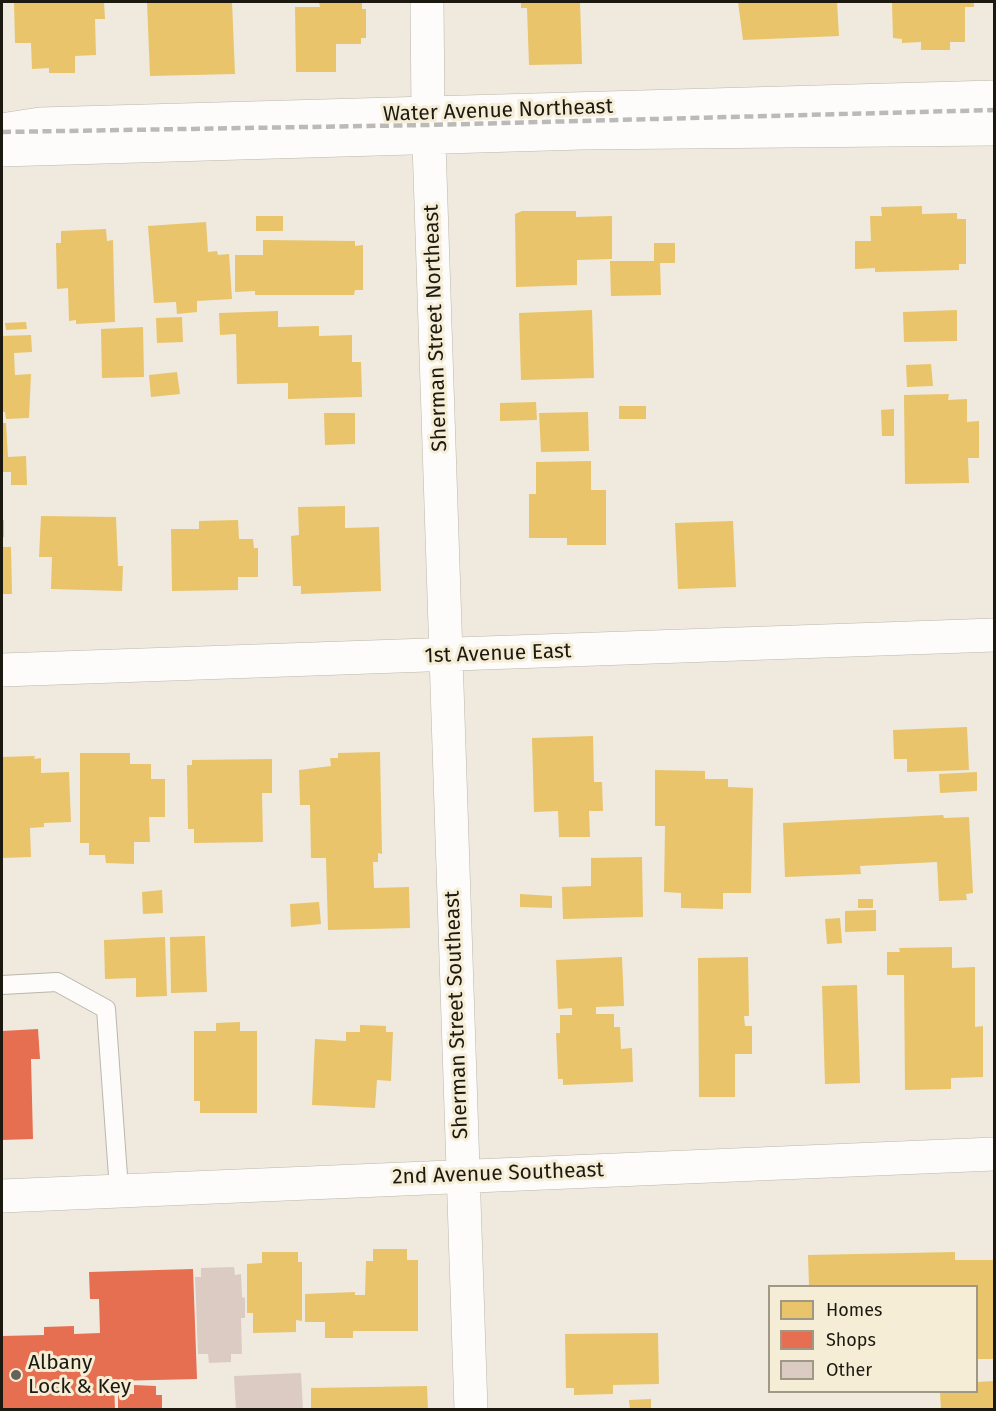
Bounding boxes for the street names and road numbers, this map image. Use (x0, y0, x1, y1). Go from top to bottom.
street label: Water Avenue Northeast (383, 94, 613, 128)
street label: Sherman Street Northeast (419, 204, 453, 452)
street label: 1st Avenue East (424, 639, 572, 669)
street label: Sherman Street Southeast (440, 890, 474, 1140)
street label: 2nd Avenue Southeast (392, 1158, 604, 1190)

